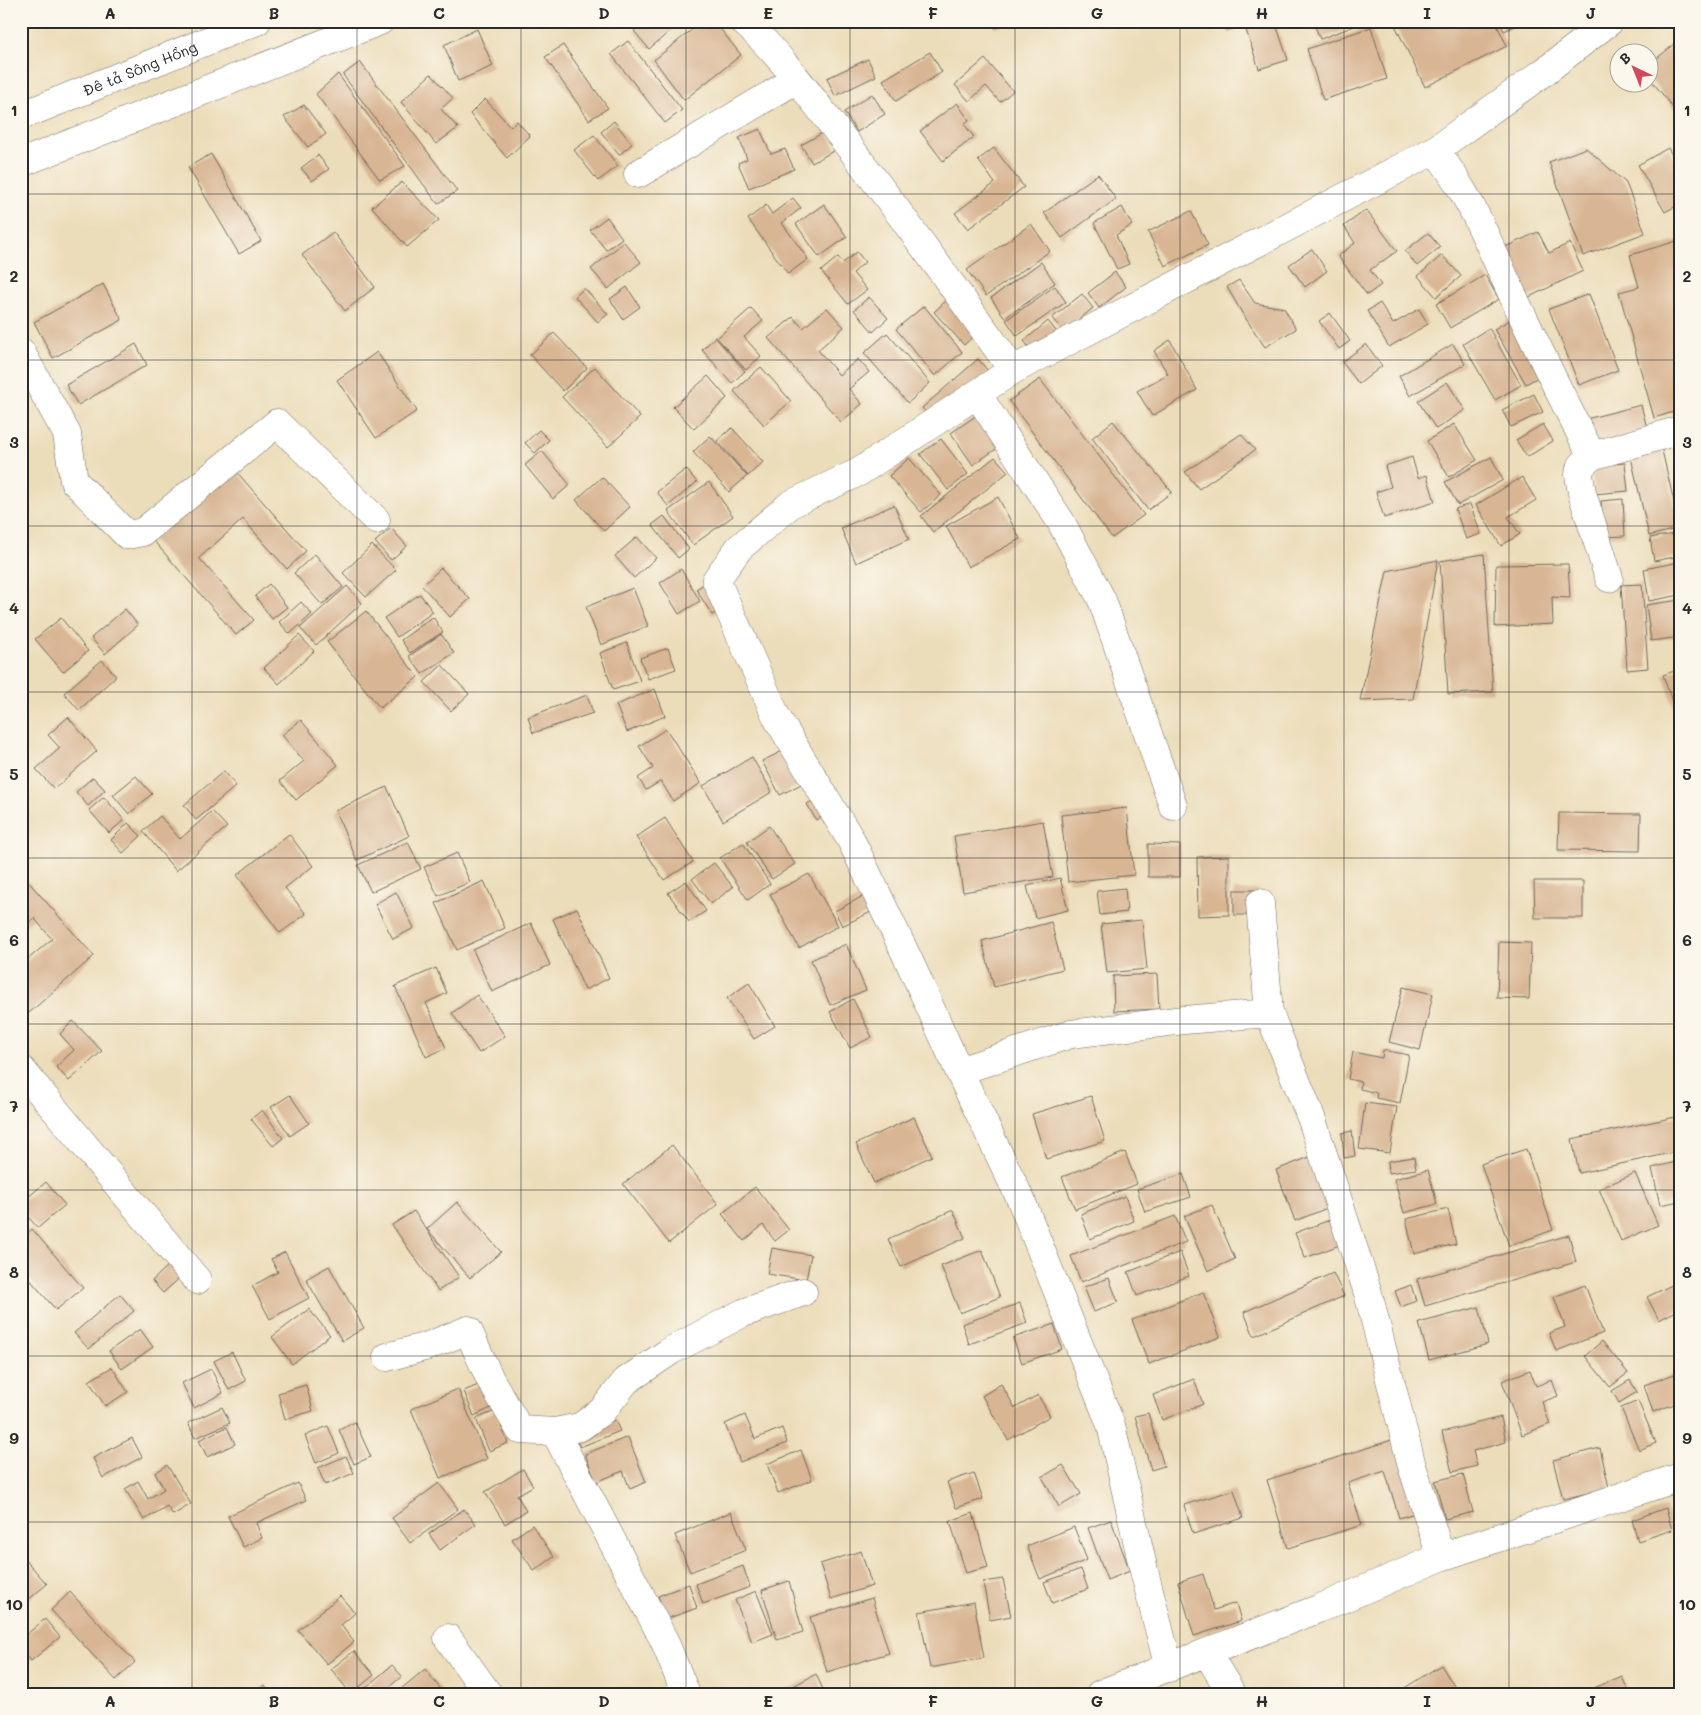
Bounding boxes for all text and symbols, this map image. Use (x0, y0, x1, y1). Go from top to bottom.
text: A (104, 2, 116, 23)
text: B (269, 2, 279, 23)
text: C (433, 2, 445, 23)
text: D (598, 2, 610, 23)
text: E (763, 2, 773, 23)
text: F (928, 2, 938, 23)
text: G (1091, 2, 1103, 23)
text: H (1256, 2, 1268, 23)
text: I (1423, 2, 1431, 23)
text: J (1586, 2, 1596, 23)
street label: Đê tả Sông Hồng (80, 36, 200, 100)
north arrow (1608, 42, 1658, 92)
text: B (1615, 48, 1635, 68)
text: 1 (10, 99, 18, 120)
text: 1 (1683, 99, 1691, 120)
text: 2 (10, 265, 19, 286)
text: 2 (1683, 265, 1692, 286)
text: 3 (9, 431, 19, 452)
text: 3 (1682, 431, 1692, 452)
text: 4 (9, 597, 19, 618)
text: 4 (1682, 597, 1692, 618)
text: 5 (9, 763, 19, 784)
text: 5 (1682, 763, 1692, 784)
text: 6 (9, 929, 19, 950)
text: 6 (1682, 929, 1692, 950)
text: 7 (10, 1095, 19, 1116)
text: 7 (1683, 1095, 1692, 1116)
text: 8 (9, 1261, 19, 1282)
text: 8 (1682, 1261, 1692, 1282)
text: 9 (9, 1427, 19, 1448)
text: 9 (1682, 1427, 1692, 1448)
text: 10 (5, 1593, 23, 1614)
text: 10 (1678, 1593, 1696, 1614)
text: A (104, 1690, 116, 1711)
text: B (269, 1690, 279, 1711)
text: C (433, 1690, 445, 1711)
text: D (598, 1690, 610, 1711)
text: E (763, 1690, 773, 1711)
text: F (928, 1690, 938, 1711)
text: G (1091, 1690, 1103, 1711)
text: H (1256, 1690, 1268, 1711)
text: I (1423, 1690, 1431, 1711)
text: J (1586, 1690, 1596, 1711)

